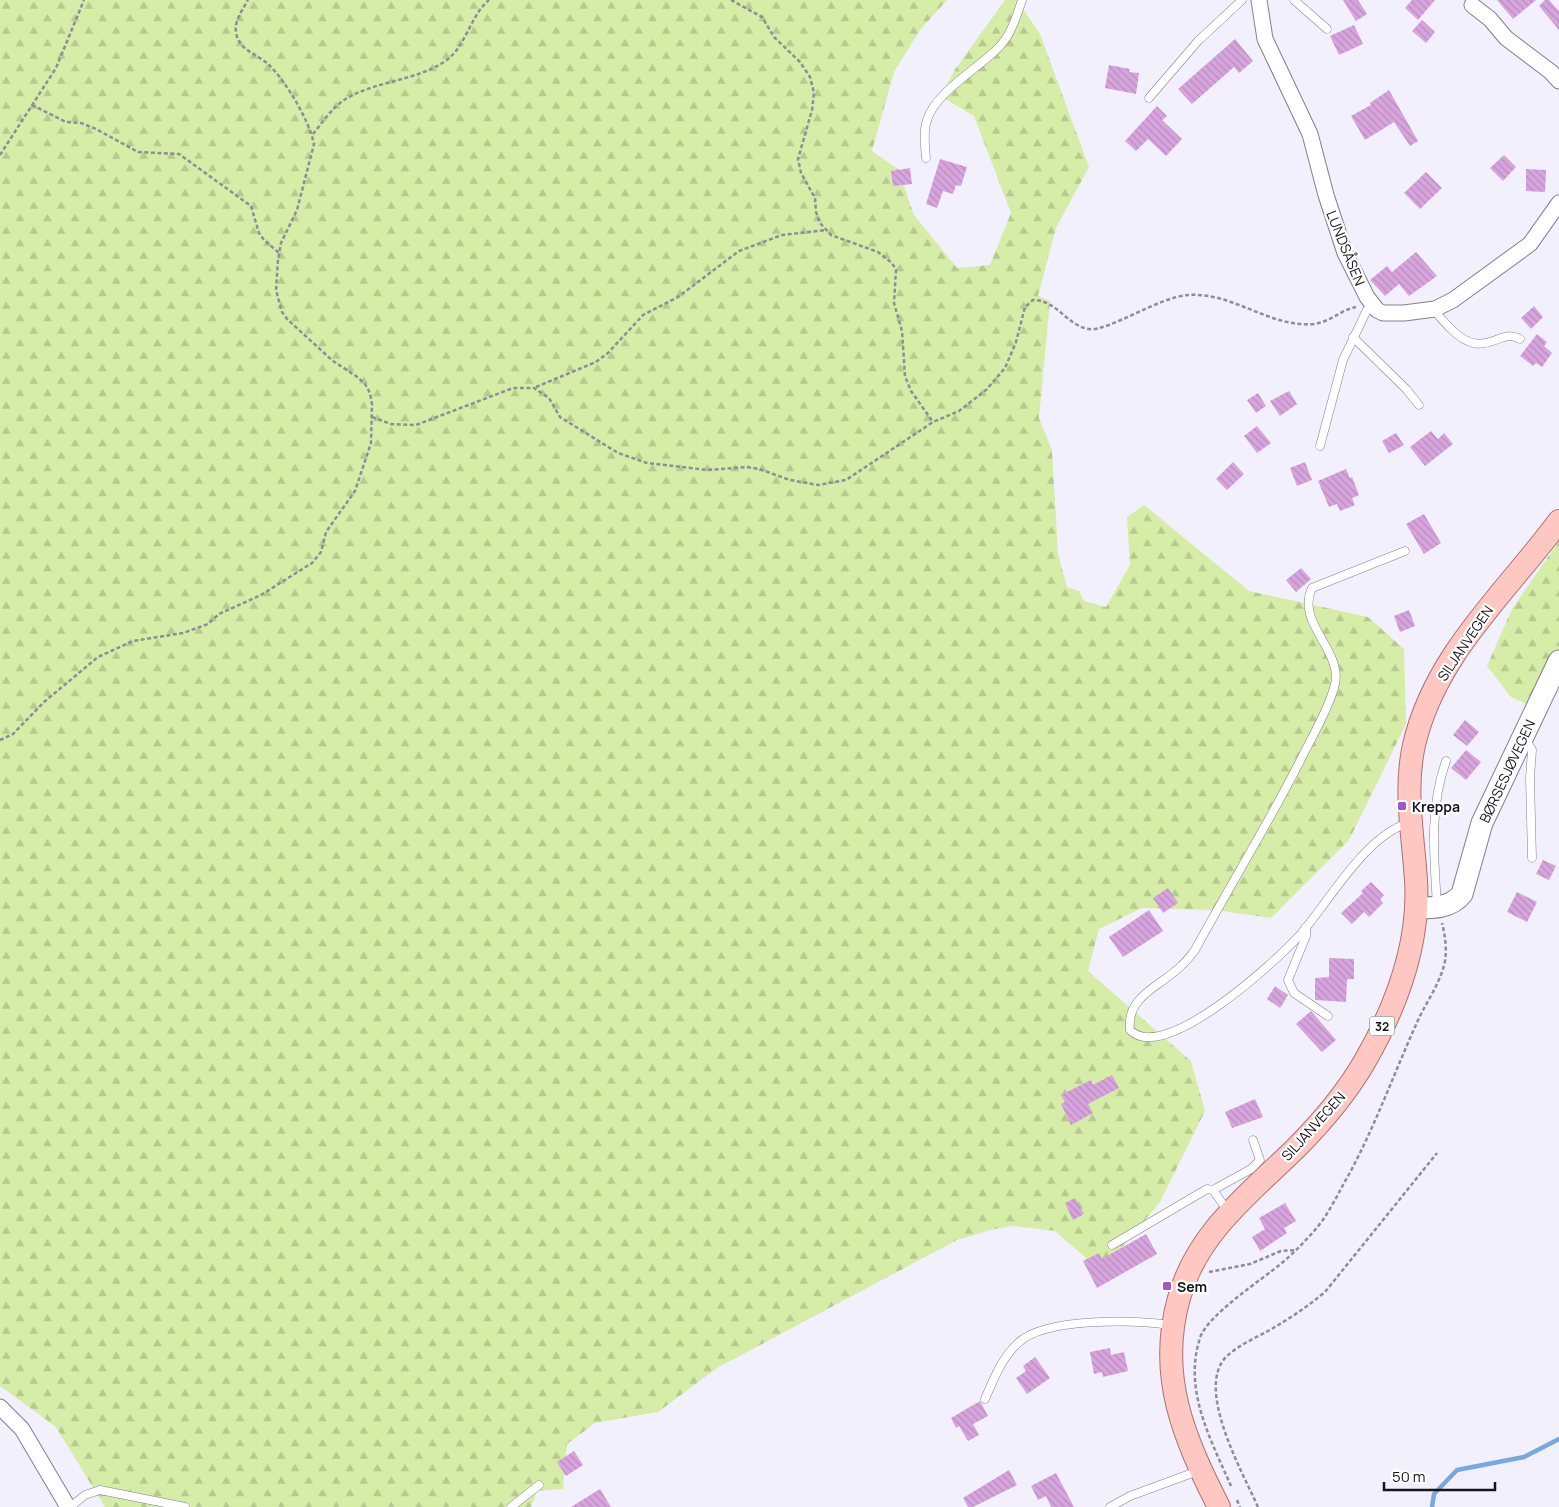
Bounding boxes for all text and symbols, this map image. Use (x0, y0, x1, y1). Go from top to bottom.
street label: LUNDSÅSEN (1322, 208, 1370, 288)
street label: SILJANVEGEN (1433, 602, 1497, 684)
street label: BØRSESJØVEGEN (1475, 716, 1539, 826)
place label: Kreppa (1412, 797, 1460, 816)
marker: Kreppa (1396, 800, 1408, 812)
road number: 32 (1370, 1016, 1394, 1036)
street label: SILJANVEGEN (1277, 1087, 1349, 1165)
place label: Sem (1177, 1277, 1207, 1296)
marker: Sem (1161, 1280, 1173, 1292)
scale bar (1384, 1460, 1495, 1492)
text: 50 m (1392, 1466, 1426, 1487)

